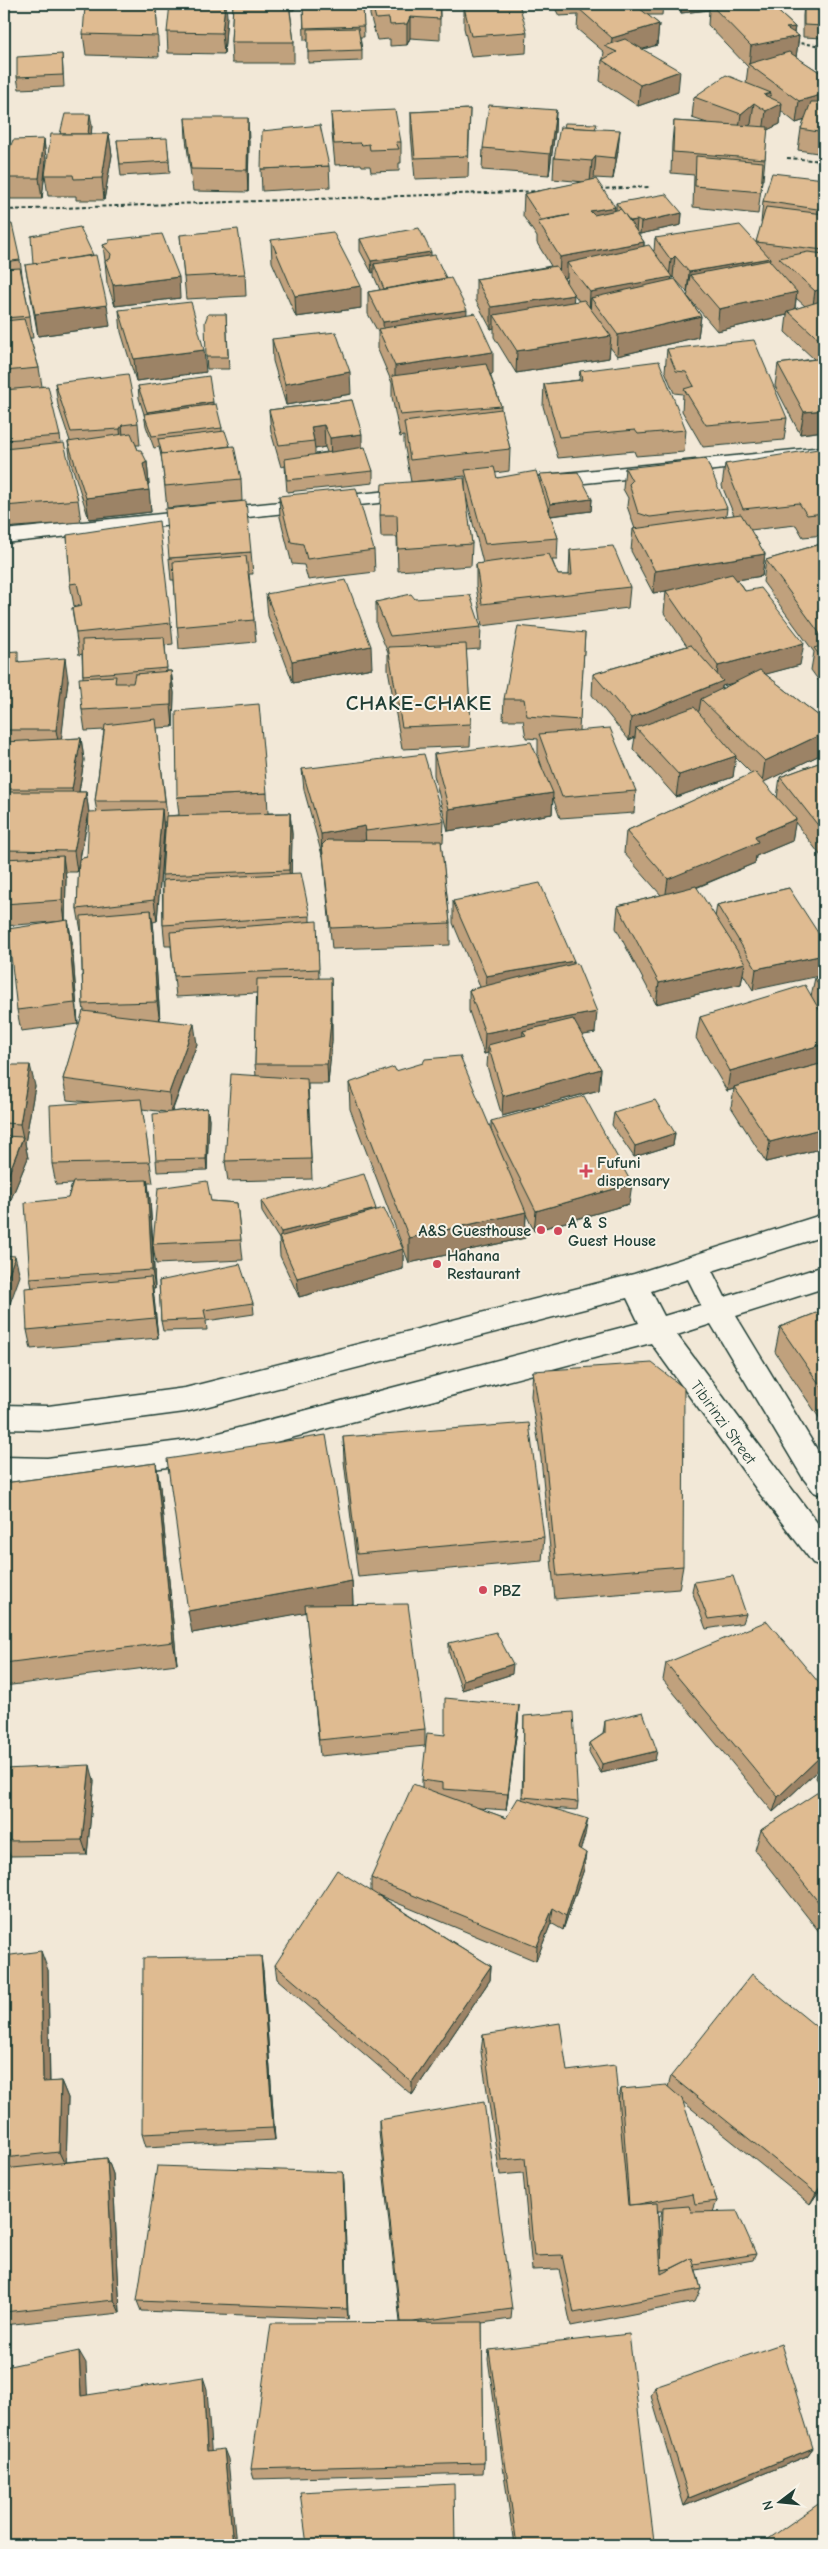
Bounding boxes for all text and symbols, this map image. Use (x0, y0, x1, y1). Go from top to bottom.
district label: CHAKE-CHAKE (346, 691, 492, 715)
place label: Fufuni dispensary (597, 1154, 670, 1190)
marker: Fufuni dispensary (579, 1164, 593, 1178)
place label: A & S Guest House (568, 1214, 656, 1250)
place label: A&S Guesthouse (419, 1222, 531, 1240)
marker: A&S Guesthouse (535, 1224, 547, 1236)
marker: A & S Guest House (552, 1225, 564, 1237)
place label: Hahana Restaurant (447, 1247, 521, 1283)
marker: Hahana Restaurant (431, 1258, 443, 1270)
street label: Tibirinzi Street (687, 1377, 760, 1468)
place label: PBZ (493, 1582, 522, 1600)
marker: PBZ (477, 1584, 489, 1596)
north arrow (756, 2476, 806, 2526)
text: N (759, 2499, 777, 2512)

